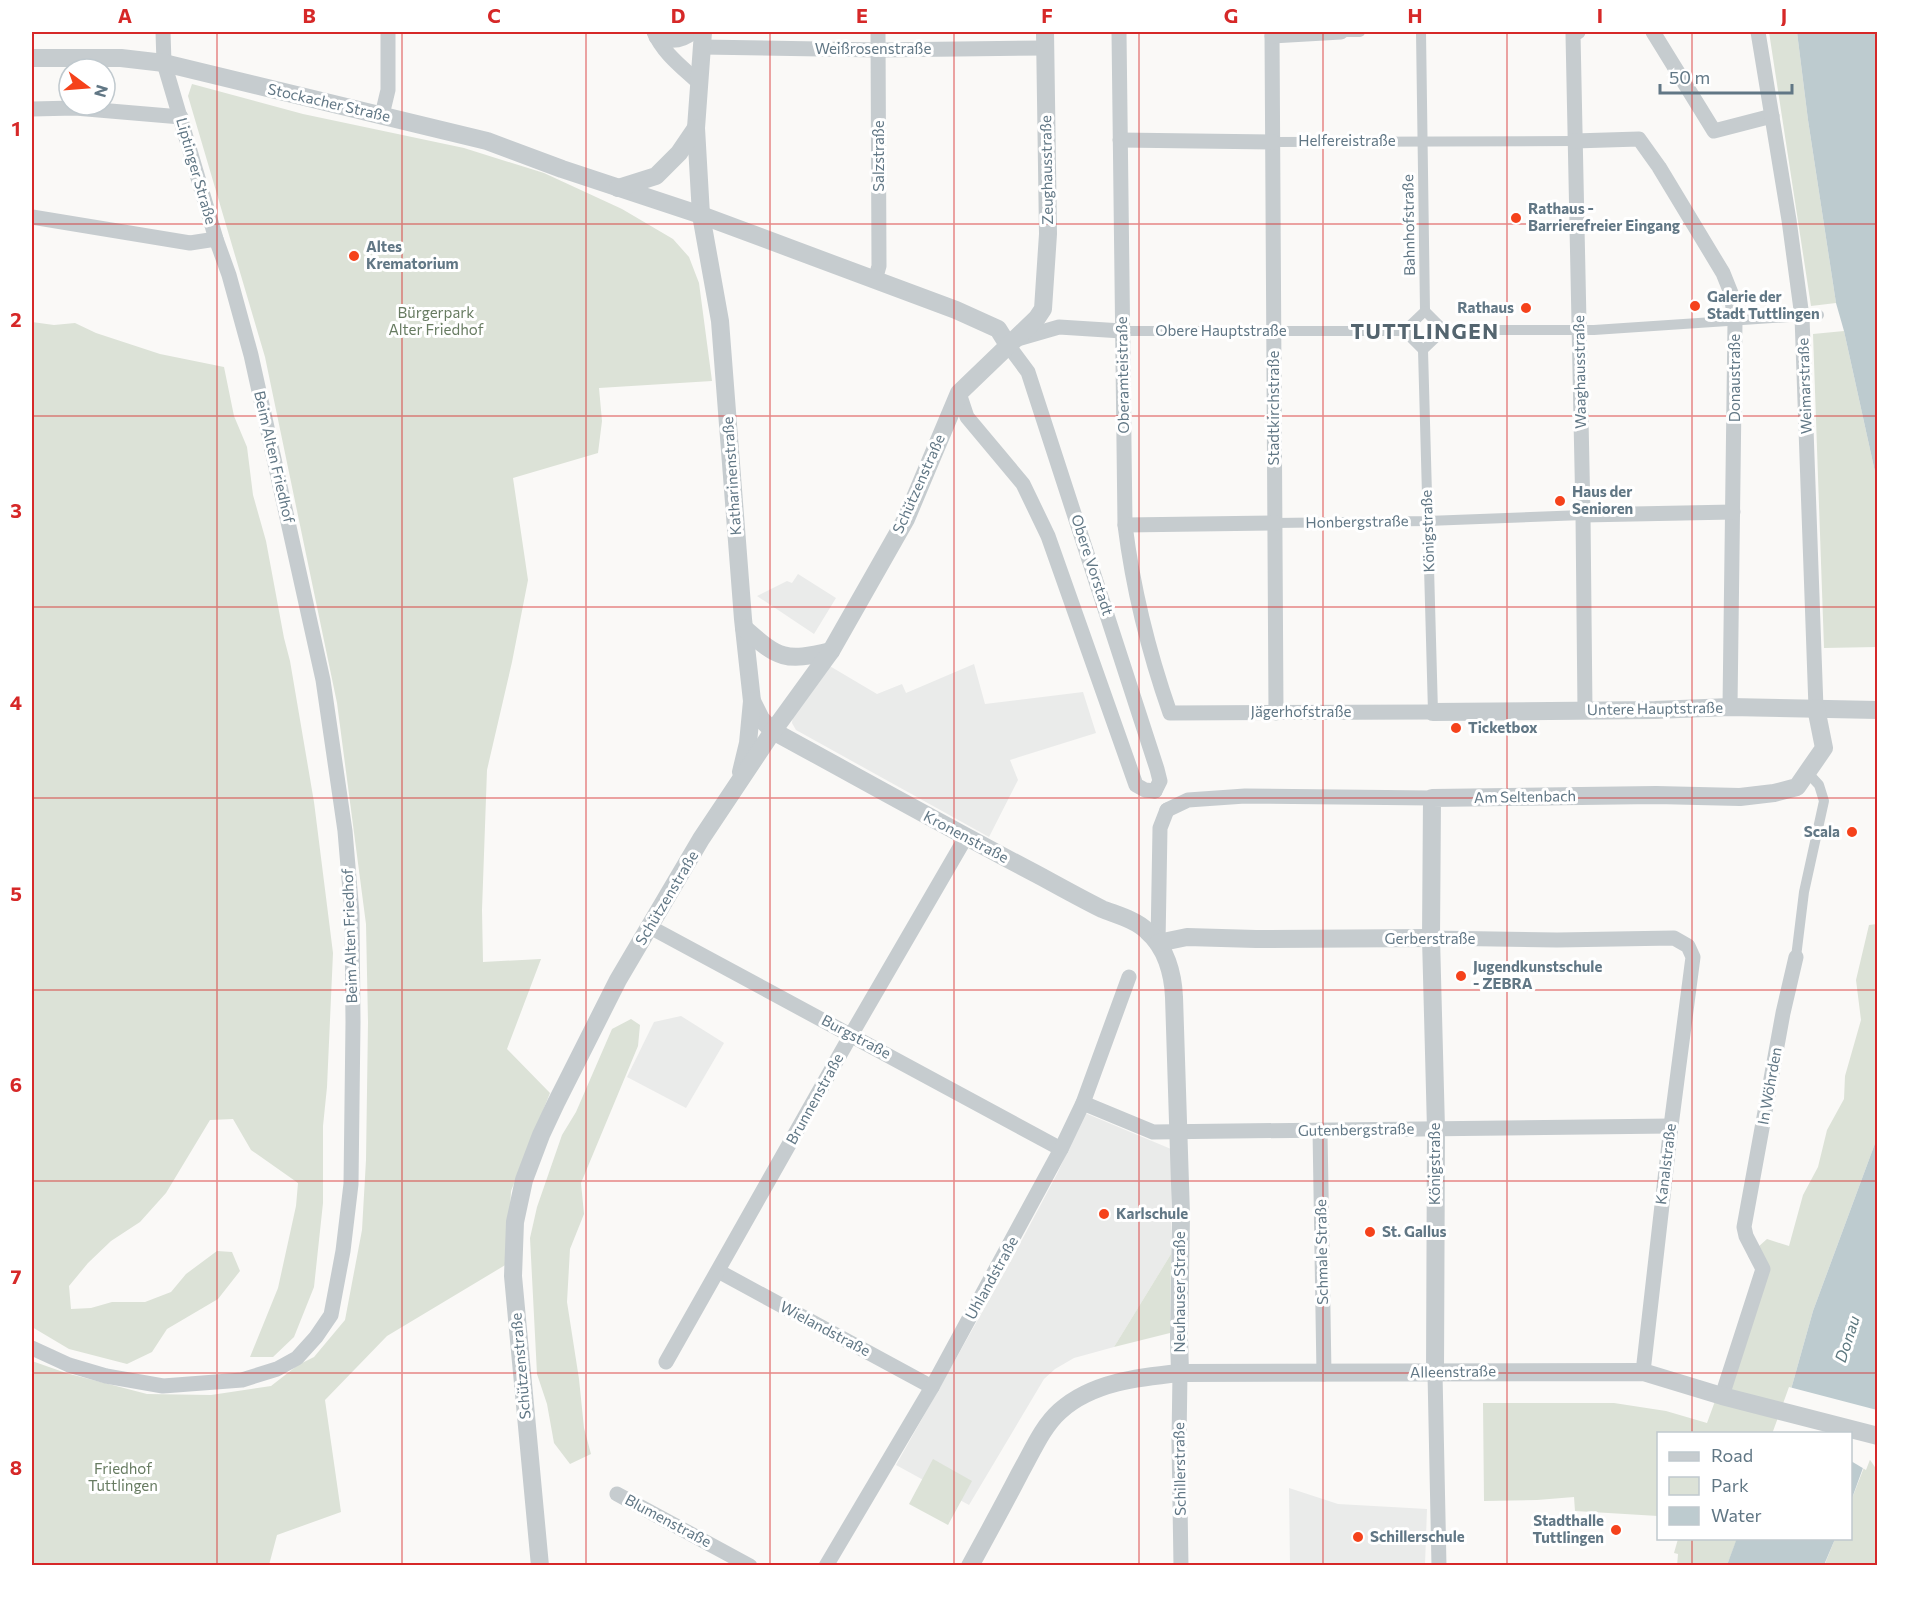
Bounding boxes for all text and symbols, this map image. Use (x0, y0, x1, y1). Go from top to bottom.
text: A (118, 3, 132, 27)
text: B (302, 3, 316, 27)
text: C (487, 3, 501, 27)
text: D (671, 3, 685, 27)
text: E (856, 3, 868, 27)
text: F (1041, 3, 1053, 27)
text: G (1224, 3, 1238, 27)
text: H (1408, 3, 1423, 27)
text: I (1597, 3, 1603, 27)
text: J (1781, 3, 1787, 27)
street label: Weißrosenstraße (815, 39, 931, 57)
north arrow (57, 57, 117, 117)
scale bar (1660, 57, 1792, 95)
text: 50 m (1669, 66, 1710, 88)
street label: Stockacher Straße (266, 79, 392, 125)
text: N (91, 83, 113, 100)
street label: Liptinger Straße (173, 115, 221, 226)
street label: Zeughausstraße (1036, 115, 1056, 225)
text: 1 (11, 116, 21, 140)
street label: Salzstraße (869, 120, 887, 192)
street label: Helfereistraße (1298, 131, 1396, 149)
street label: Bahnhofstraße (1398, 174, 1418, 276)
place label: Rathaus - Barrierefreier Eingang (1528, 199, 1680, 234)
marker: Rathaus - Barrierefreier Eingang (1509, 211, 1523, 225)
place label: Altes Krematorium (366, 237, 459, 272)
marker: Altes Krematorium (347, 249, 361, 263)
place label: Galerie der Stadt Tuttlingen (1707, 287, 1820, 322)
place label: Rathaus (1457, 298, 1514, 316)
marker: Galerie der Stadt Tuttlingen (1688, 299, 1702, 313)
marker: Rathaus (1519, 301, 1533, 315)
park label: Bürgerpark Alter Friedhof (388, 303, 484, 338)
text: 2 (10, 307, 22, 331)
street label: Waaghausstraße (1569, 315, 1589, 429)
street label: Oberamteistraße (1112, 316, 1132, 434)
district label: TUTTLINGEN (1350, 318, 1500, 343)
street label: Obere Hauptstraße (1155, 321, 1287, 339)
street label: Donaustraße (1725, 334, 1743, 422)
street label: Weimarstraße (1793, 338, 1815, 434)
street label: Stadtkirchstraße (1264, 351, 1282, 465)
street label: Beim Alten Friedhof (251, 389, 299, 525)
street label: Katharinenstraße (718, 416, 744, 536)
street label: Schützenstraße (888, 431, 948, 536)
place label: Haus der Senioren (1572, 482, 1633, 517)
street label: Königstraße (1417, 489, 1437, 573)
marker: Haus der Senioren (1553, 494, 1567, 508)
text: 3 (10, 498, 22, 522)
street label: Honbergstraße (1305, 511, 1409, 531)
street label: Obere Vorstadt (1068, 512, 1118, 617)
text: 4 (10, 690, 22, 714)
street label: Untere Hauptstraße (1587, 698, 1723, 718)
street label: Jägerhofstraße (1251, 702, 1351, 720)
place label: Ticketbox (1468, 718, 1538, 736)
marker: Ticketbox (1449, 721, 1463, 735)
street label: Am Seltenbach (1474, 786, 1576, 806)
street label: Kronenstraße (921, 806, 1012, 866)
place label: Scala (1804, 822, 1840, 840)
marker: Scala (1845, 825, 1859, 839)
street label: Schützenstraße (631, 847, 701, 948)
street label: Beim Alten Friedhof (338, 868, 360, 1004)
text: 5 (10, 881, 22, 905)
street label: Gerberstraße (1384, 929, 1476, 947)
place label: Jugendkunstschule - ZEBRA (1473, 957, 1602, 992)
marker: Jugendkunstschule - ZEBRA (1454, 969, 1468, 983)
street label: Burgstraße (819, 1010, 894, 1062)
street label: In Wöhrden (1753, 1046, 1785, 1126)
street label: Brunnenstraße (782, 1050, 847, 1147)
text: 6 (10, 1072, 22, 1096)
street label: Gutenbergstraße (1298, 1119, 1414, 1139)
street label: Kanalstraße (1651, 1122, 1679, 1206)
street label: Königstraße (1425, 1123, 1443, 1205)
street label: Schmale Straße (1311, 1199, 1331, 1305)
place label: Karlschule (1116, 1204, 1188, 1222)
marker: Karlschule (1097, 1207, 1111, 1221)
place label: St. Gallus (1382, 1222, 1447, 1240)
marker: St. Gallus (1363, 1225, 1377, 1239)
street label: Neuhauser Straße (1170, 1231, 1188, 1353)
street label: Uhlandstraße (961, 1233, 1021, 1322)
text: 7 (11, 1264, 22, 1288)
street label: Wielandstraße (777, 1297, 874, 1359)
street label: Schützenstraße (506, 1312, 534, 1420)
water label: Donau (1830, 1313, 1863, 1365)
street label: Alleenstraße (1410, 1361, 1496, 1381)
street label: Schillerstraße (1169, 1422, 1189, 1516)
legend (1657, 1432, 1852, 1540)
text: Road (1711, 1444, 1753, 1466)
text: 8 (10, 1455, 22, 1479)
park label: Friedhof Tuttlingen (88, 1459, 158, 1494)
text: Park (1711, 1474, 1749, 1496)
street label: Blumenstraße (622, 1490, 715, 1550)
text: Water (1711, 1504, 1762, 1526)
place label: Stadthalle Tuttlingen (1532, 1511, 1604, 1546)
marker: Stadthalle Tuttlingen (1609, 1523, 1623, 1537)
place label: Schillerschule (1370, 1527, 1465, 1545)
marker: Schillerschule (1351, 1530, 1365, 1544)

